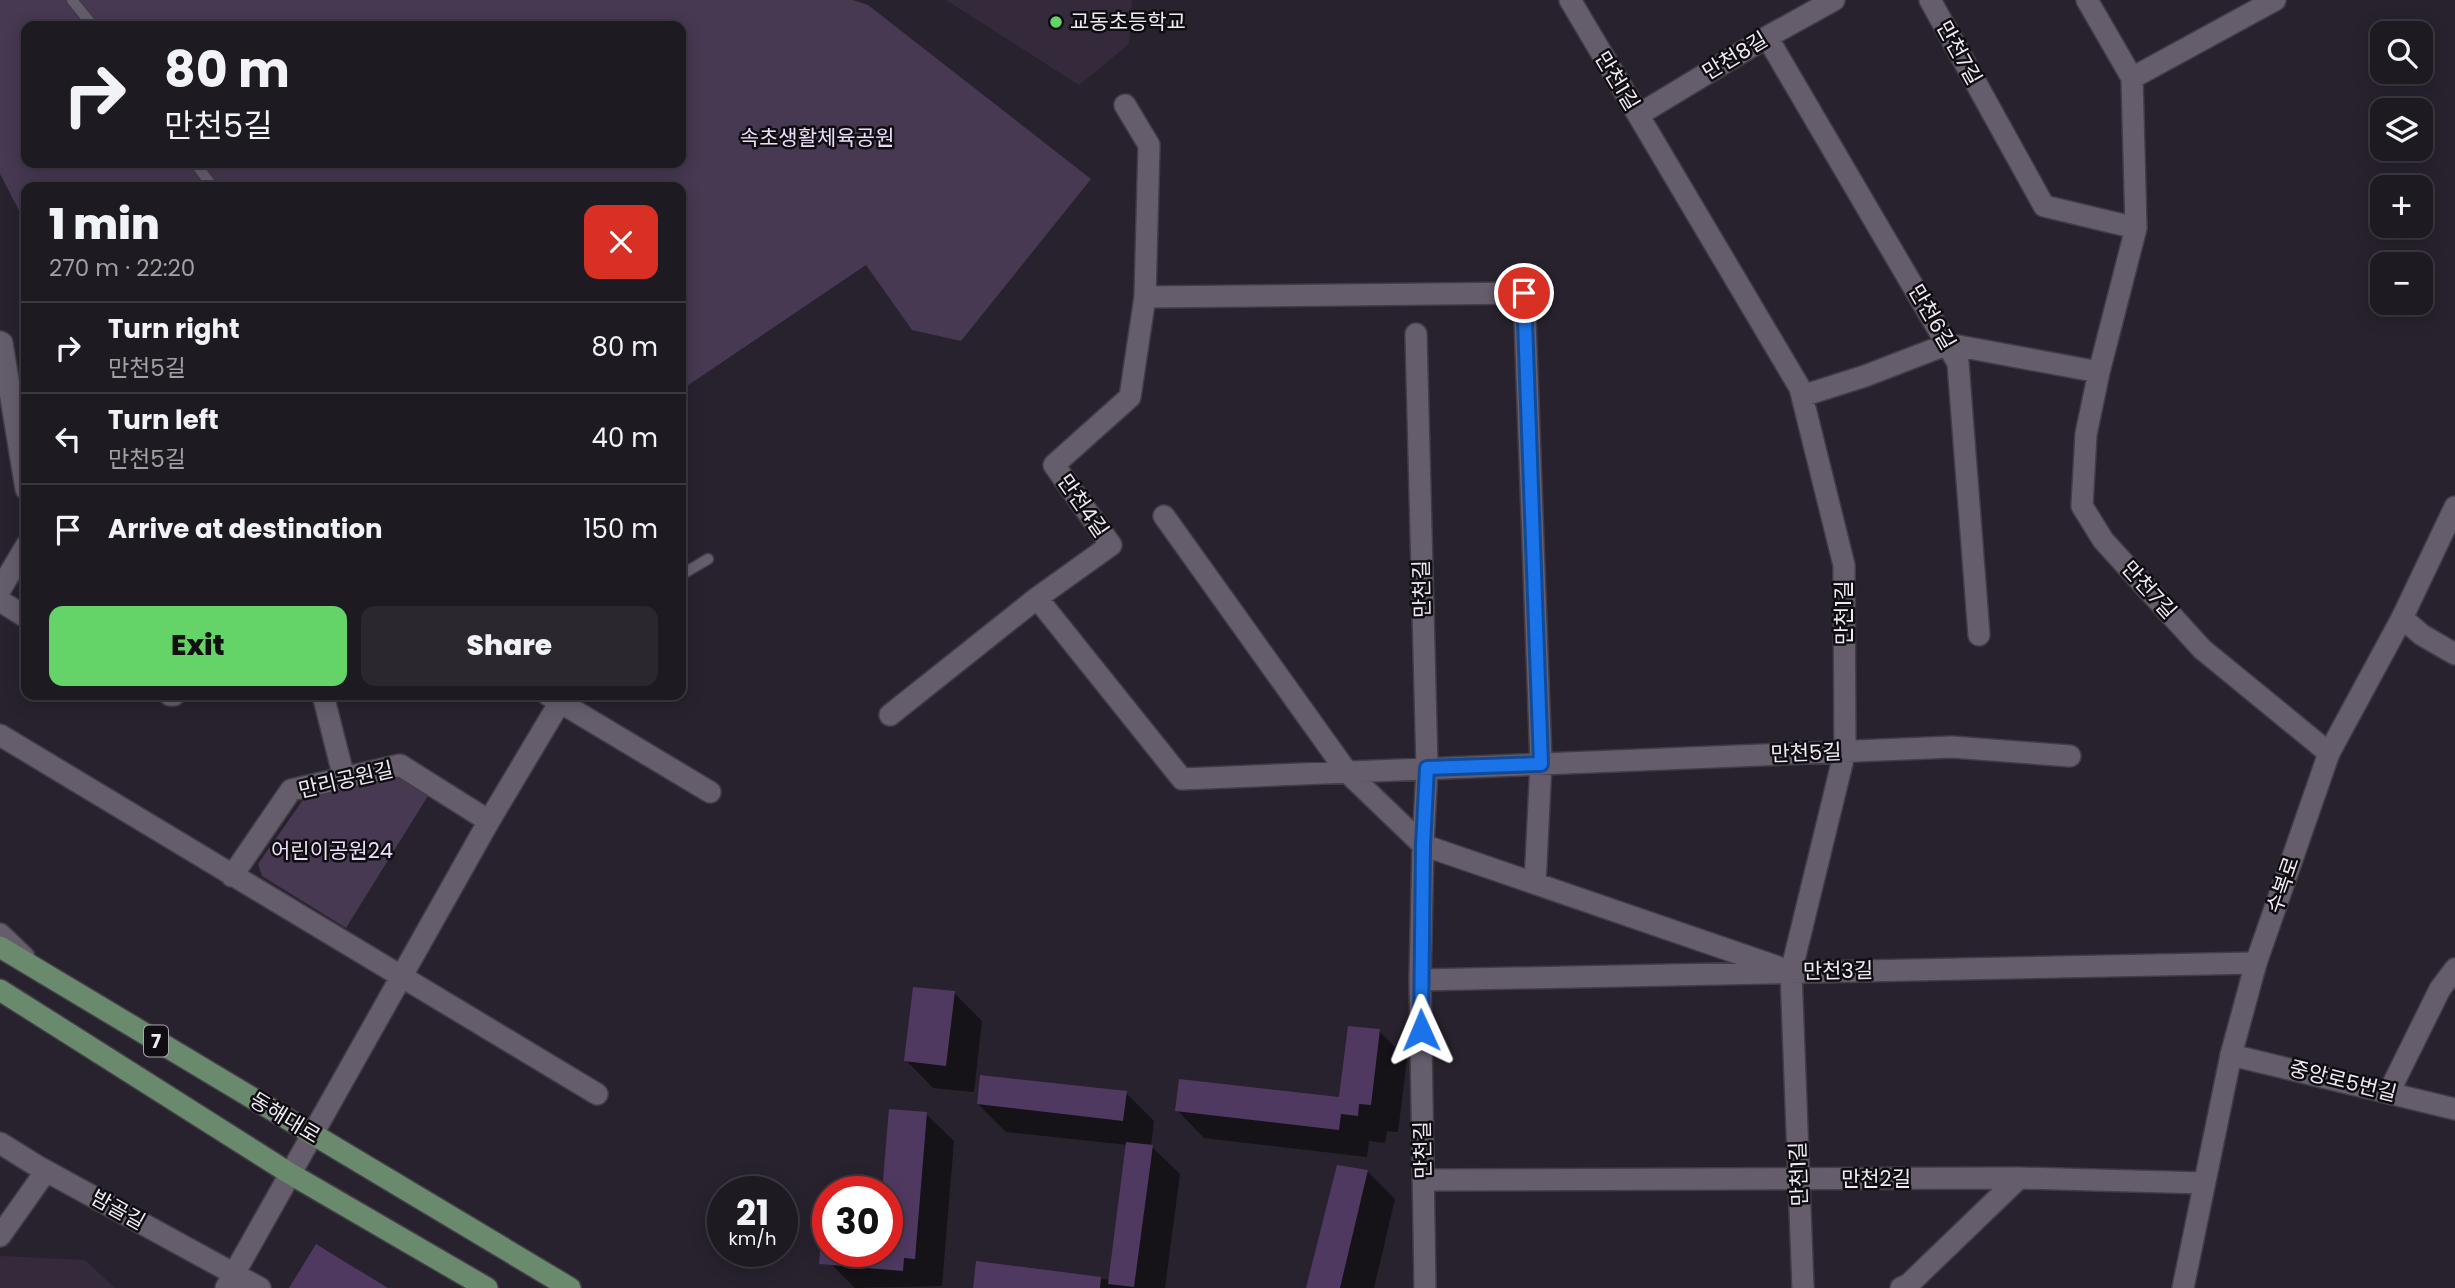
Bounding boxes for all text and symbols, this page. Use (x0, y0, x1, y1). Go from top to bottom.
place label: 교동초등학교 (1070, 7, 1186, 36)
marker: 교동초등학교 (1048, 14, 1064, 30)
street label: 만천7길 (1930, 15, 1989, 90)
map controls (2370, 21, 2433, 315)
button: search (2370, 21, 2433, 84)
street label: 만천8길 (1697, 25, 1773, 86)
text: 80 m (164, 36, 290, 104)
street label: 만천1길 (1588, 46, 1647, 116)
icon: right (49, 49, 140, 140)
button: layers (2370, 98, 2433, 161)
text: 만천5길 (164, 103, 272, 148)
park label: 속초생활체육공원 (740, 123, 894, 152)
button: + (2370, 175, 2433, 238)
text: 1 min (49, 195, 160, 254)
button: close (584, 205, 658, 279)
text: 270 m · 22:20 (49, 252, 195, 284)
button: − (2370, 252, 2433, 315)
pin (1494, 263, 1554, 323)
icon: arrive (1505, 274, 1543, 312)
street label: 만천6길 (1902, 279, 1963, 355)
text: Turn right (108, 311, 240, 347)
icon: right (49, 329, 87, 367)
text: 80 m (592, 329, 658, 365)
text: 만천5길 (108, 352, 186, 384)
text: Turn left (108, 402, 219, 438)
icon: left (49, 420, 87, 458)
text: 40 m (592, 420, 658, 456)
text: 만천5길 (108, 443, 186, 475)
street label: 만천4길 (1051, 468, 1116, 543)
icon: arrive (49, 511, 87, 549)
text: Arrive at destination (108, 511, 383, 547)
text: 150 m (583, 511, 658, 547)
street label: 만천7길 (2115, 554, 2183, 625)
street label: 만천길 (1406, 560, 1437, 618)
street label: 만천1길 (1829, 581, 1858, 645)
button: Exit (49, 606, 347, 686)
button: Share (361, 606, 658, 686)
street label: 만천5길 (1770, 737, 1842, 768)
street label: 만리공원길 (296, 755, 396, 805)
park label: 어린이공원24 (271, 836, 393, 865)
street label: 수복로 (2259, 853, 2306, 917)
street label: 만천3길 (1803, 955, 1873, 986)
position arrow (1384, 993, 1458, 1067)
road number: 7 (144, 1026, 168, 1056)
street label: 중앙로5번길 (2286, 1053, 2400, 1108)
street label: 동해대로 (245, 1085, 326, 1150)
street label: 만천길 (1407, 1121, 1438, 1179)
street label: 만천1길 (1783, 1141, 1814, 1207)
street label: 만천2길 (1841, 1164, 1911, 1193)
speed limit sign: 30 (812, 1176, 903, 1267)
street label: 밤골길 (86, 1183, 151, 1236)
text: 21 (736, 1188, 769, 1237)
text: km/h (729, 1226, 776, 1251)

